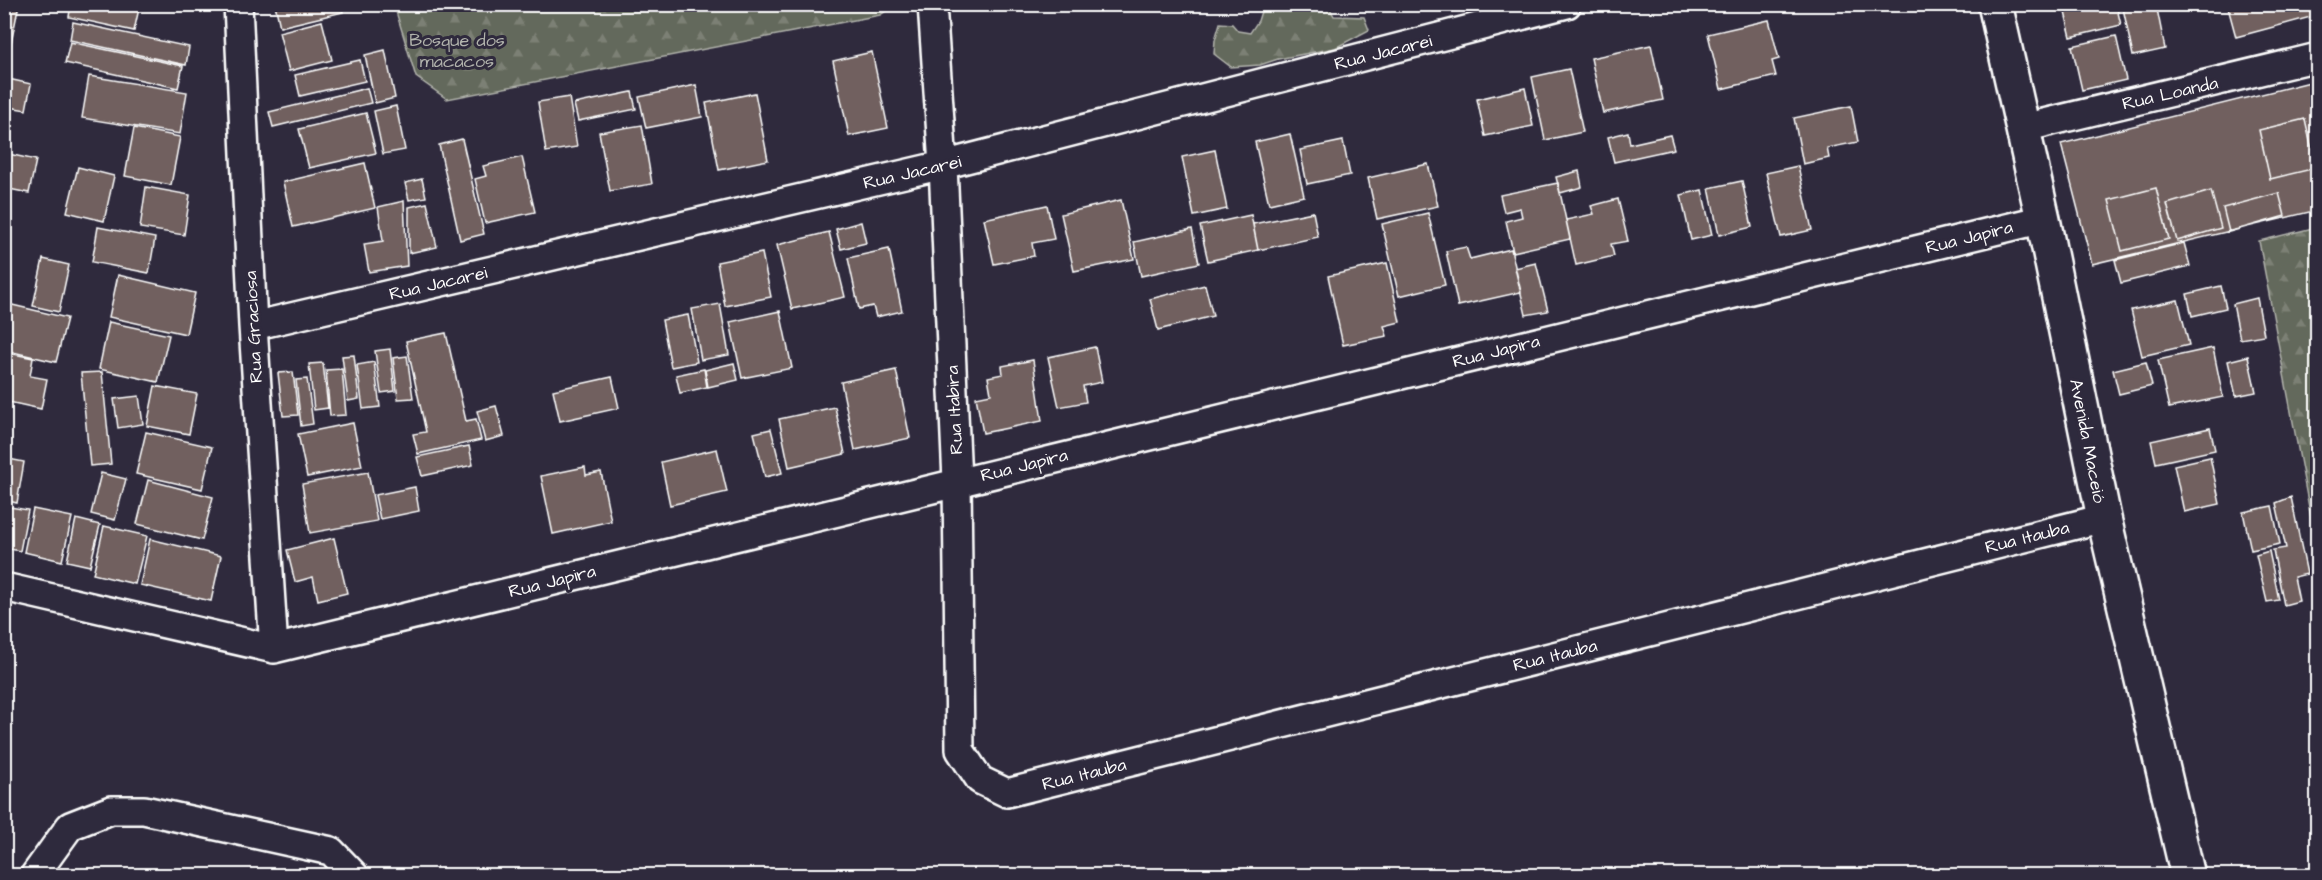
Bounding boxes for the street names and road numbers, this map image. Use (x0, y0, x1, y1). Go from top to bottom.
street label: Rua Jacarei (1332, 28, 1435, 77)
street label: Rua Loanda (2120, 70, 2220, 117)
street label: Rua Jacarei (861, 149, 964, 196)
street label: Rua Japira (1923, 215, 2015, 260)
street label: Rua Jacarei (387, 260, 490, 307)
street label: Rua Graciosa (238, 270, 269, 384)
street label: Rua Japira (1450, 329, 1542, 374)
street label: Rua Itabira (940, 365, 969, 455)
street label: Avenida Maceió (2063, 377, 2112, 505)
street label: Rua Japira (978, 443, 1070, 488)
street label: Rua Itauba (1982, 515, 2072, 560)
street label: Rua Japira (506, 559, 598, 604)
street label: Rua Itauba (1510, 633, 1600, 678)
street label: Rua Itauba (1039, 752, 1129, 797)

